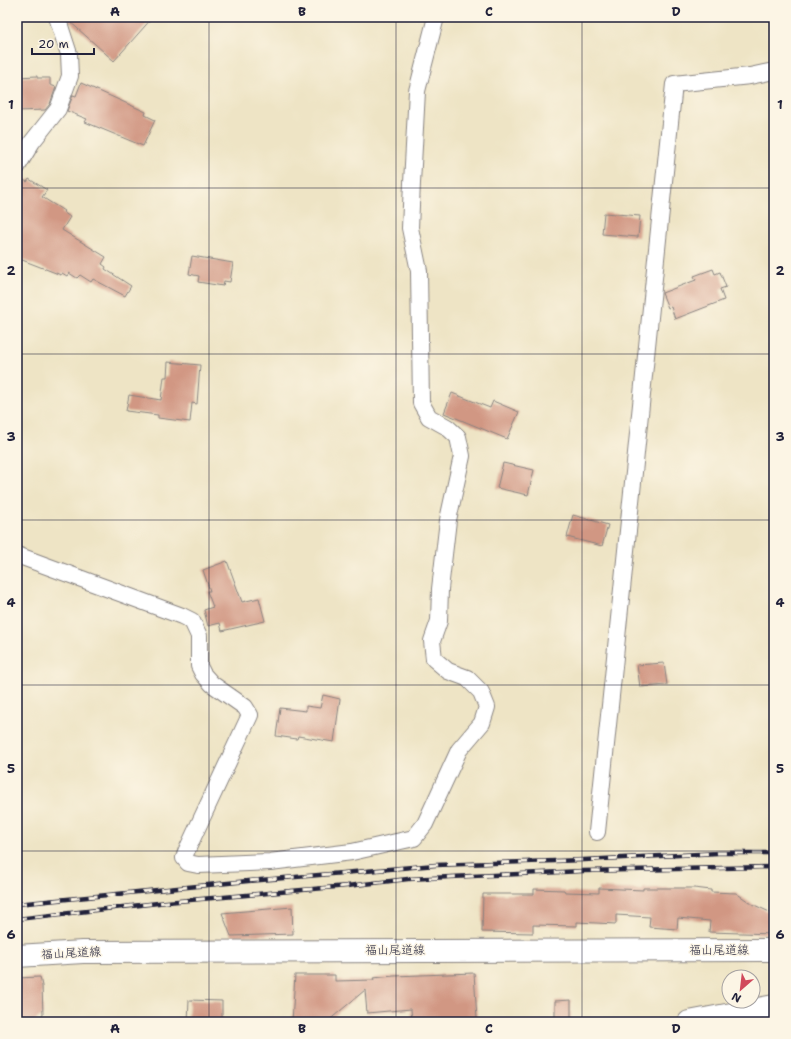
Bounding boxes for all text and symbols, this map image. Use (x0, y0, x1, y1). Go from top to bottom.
text: A (110, 3, 120, 20)
text: B (298, 3, 306, 20)
text: C (485, 3, 493, 20)
text: D (671, 3, 681, 20)
scale bar (32, 30, 94, 56)
text: 20 m (38, 36, 69, 52)
text: 1 (8, 96, 14, 113)
text: 1 (777, 96, 783, 113)
text: 2 (6, 262, 16, 279)
text: 2 (775, 262, 785, 279)
text: 3 (6, 428, 16, 445)
text: 3 (775, 428, 785, 445)
text: 4 (6, 594, 16, 611)
text: 4 (775, 594, 785, 611)
text: 5 (7, 760, 15, 777)
text: 5 (776, 760, 784, 777)
text: 6 (6, 926, 16, 943)
text: 6 (775, 926, 785, 943)
street label: 福山尾道線 (365, 942, 425, 958)
street label: 福山尾道線 (689, 942, 749, 958)
street label: 福山尾道線 (41, 943, 101, 963)
north arrow (721, 969, 761, 1009)
text: N (729, 989, 744, 1006)
text: A (110, 1020, 120, 1037)
text: B (298, 1020, 306, 1037)
text: C (485, 1020, 493, 1037)
text: D (671, 1020, 681, 1037)

